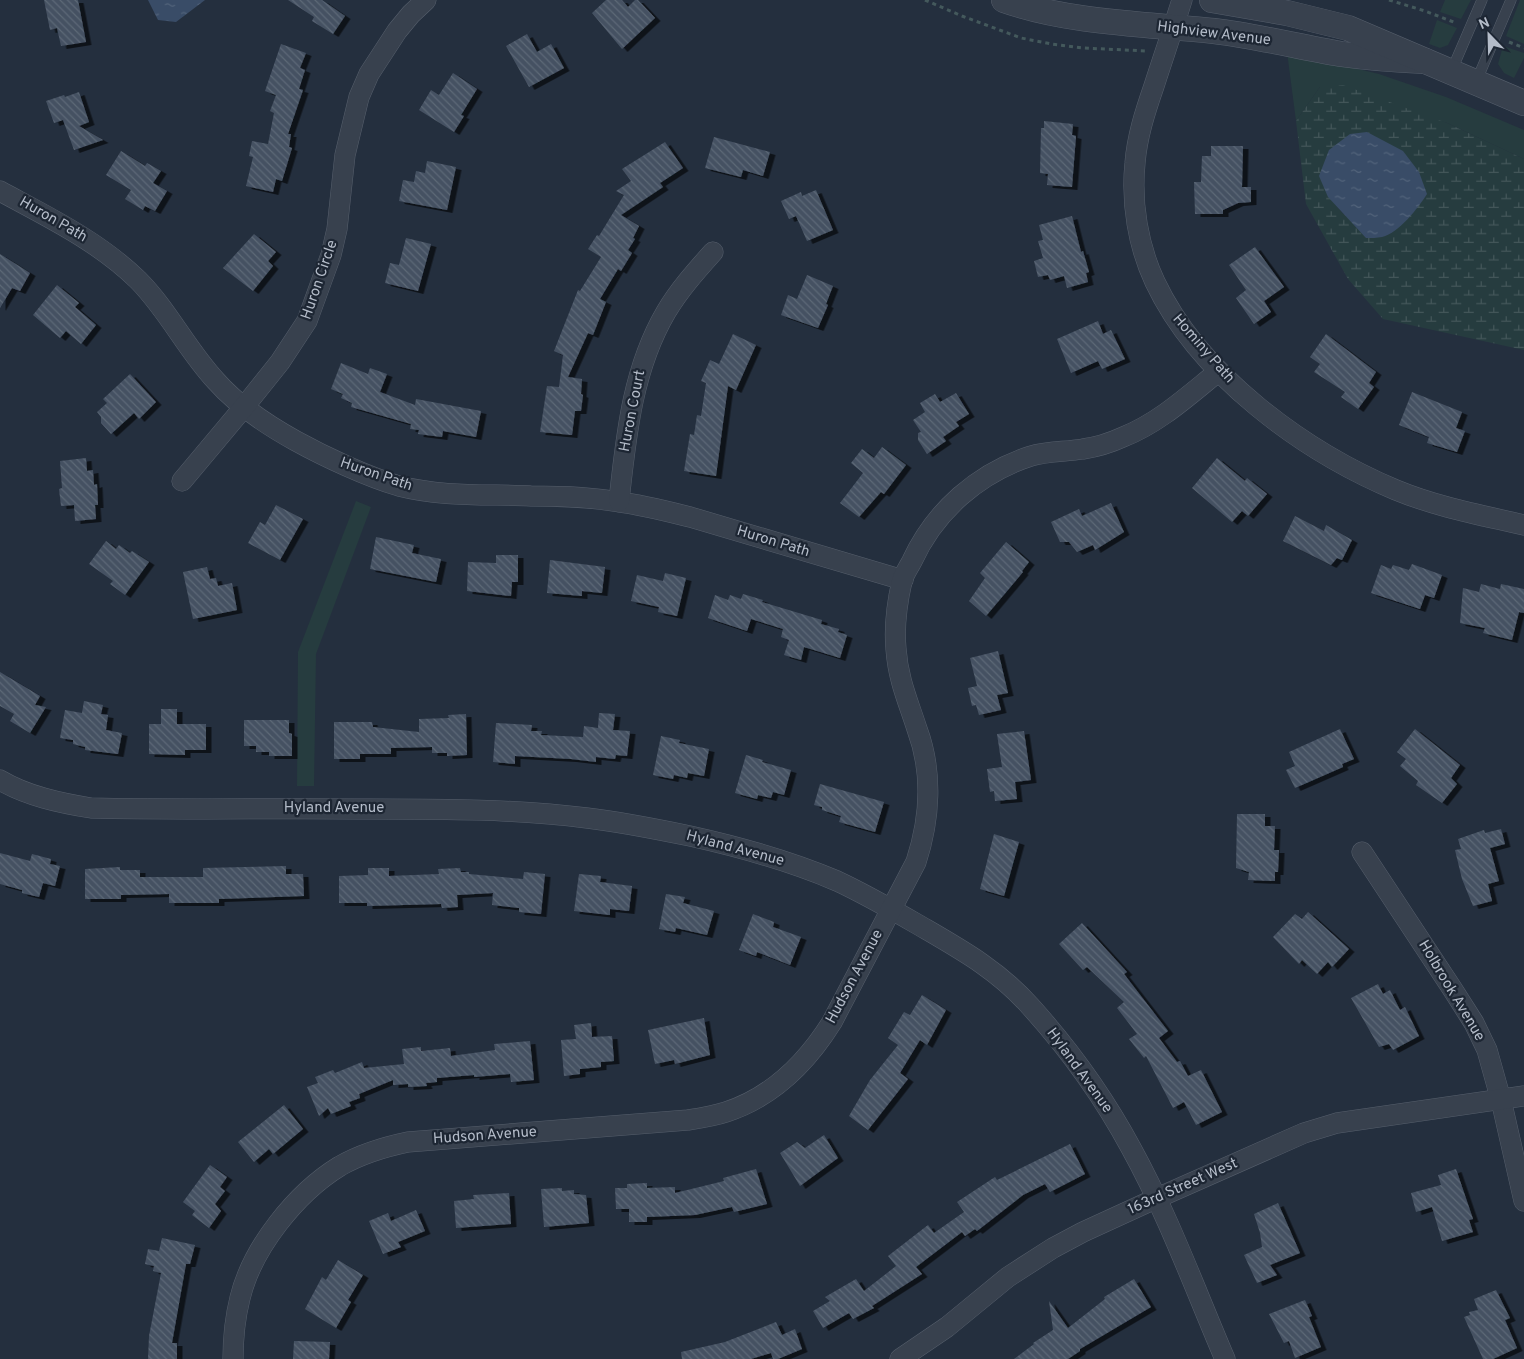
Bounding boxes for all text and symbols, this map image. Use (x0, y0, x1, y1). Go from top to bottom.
north arrow (1464, 10, 1514, 60)
text: N (1477, 15, 1492, 34)
street label: Highview Avenue (1156, 18, 1272, 50)
street label: Huron Path (16, 193, 90, 247)
street label: Huron Circle (297, 238, 343, 322)
street label: Hominy Path (1168, 310, 1238, 388)
street label: Huron Court (616, 368, 650, 454)
street label: Huron Path (337, 454, 415, 496)
street label: Huron Path (734, 522, 812, 562)
street label: Hyland Avenue (284, 799, 384, 818)
street label: Hyland Avenue (684, 827, 786, 871)
street label: Hudson Avenue (822, 927, 888, 1027)
street label: Holbrook Avenue (1413, 937, 1489, 1045)
street label: Hyland Avenue (1042, 1025, 1116, 1117)
street label: Hudson Avenue (432, 1123, 538, 1149)
street label: 163rd Street West (1125, 1154, 1241, 1220)

